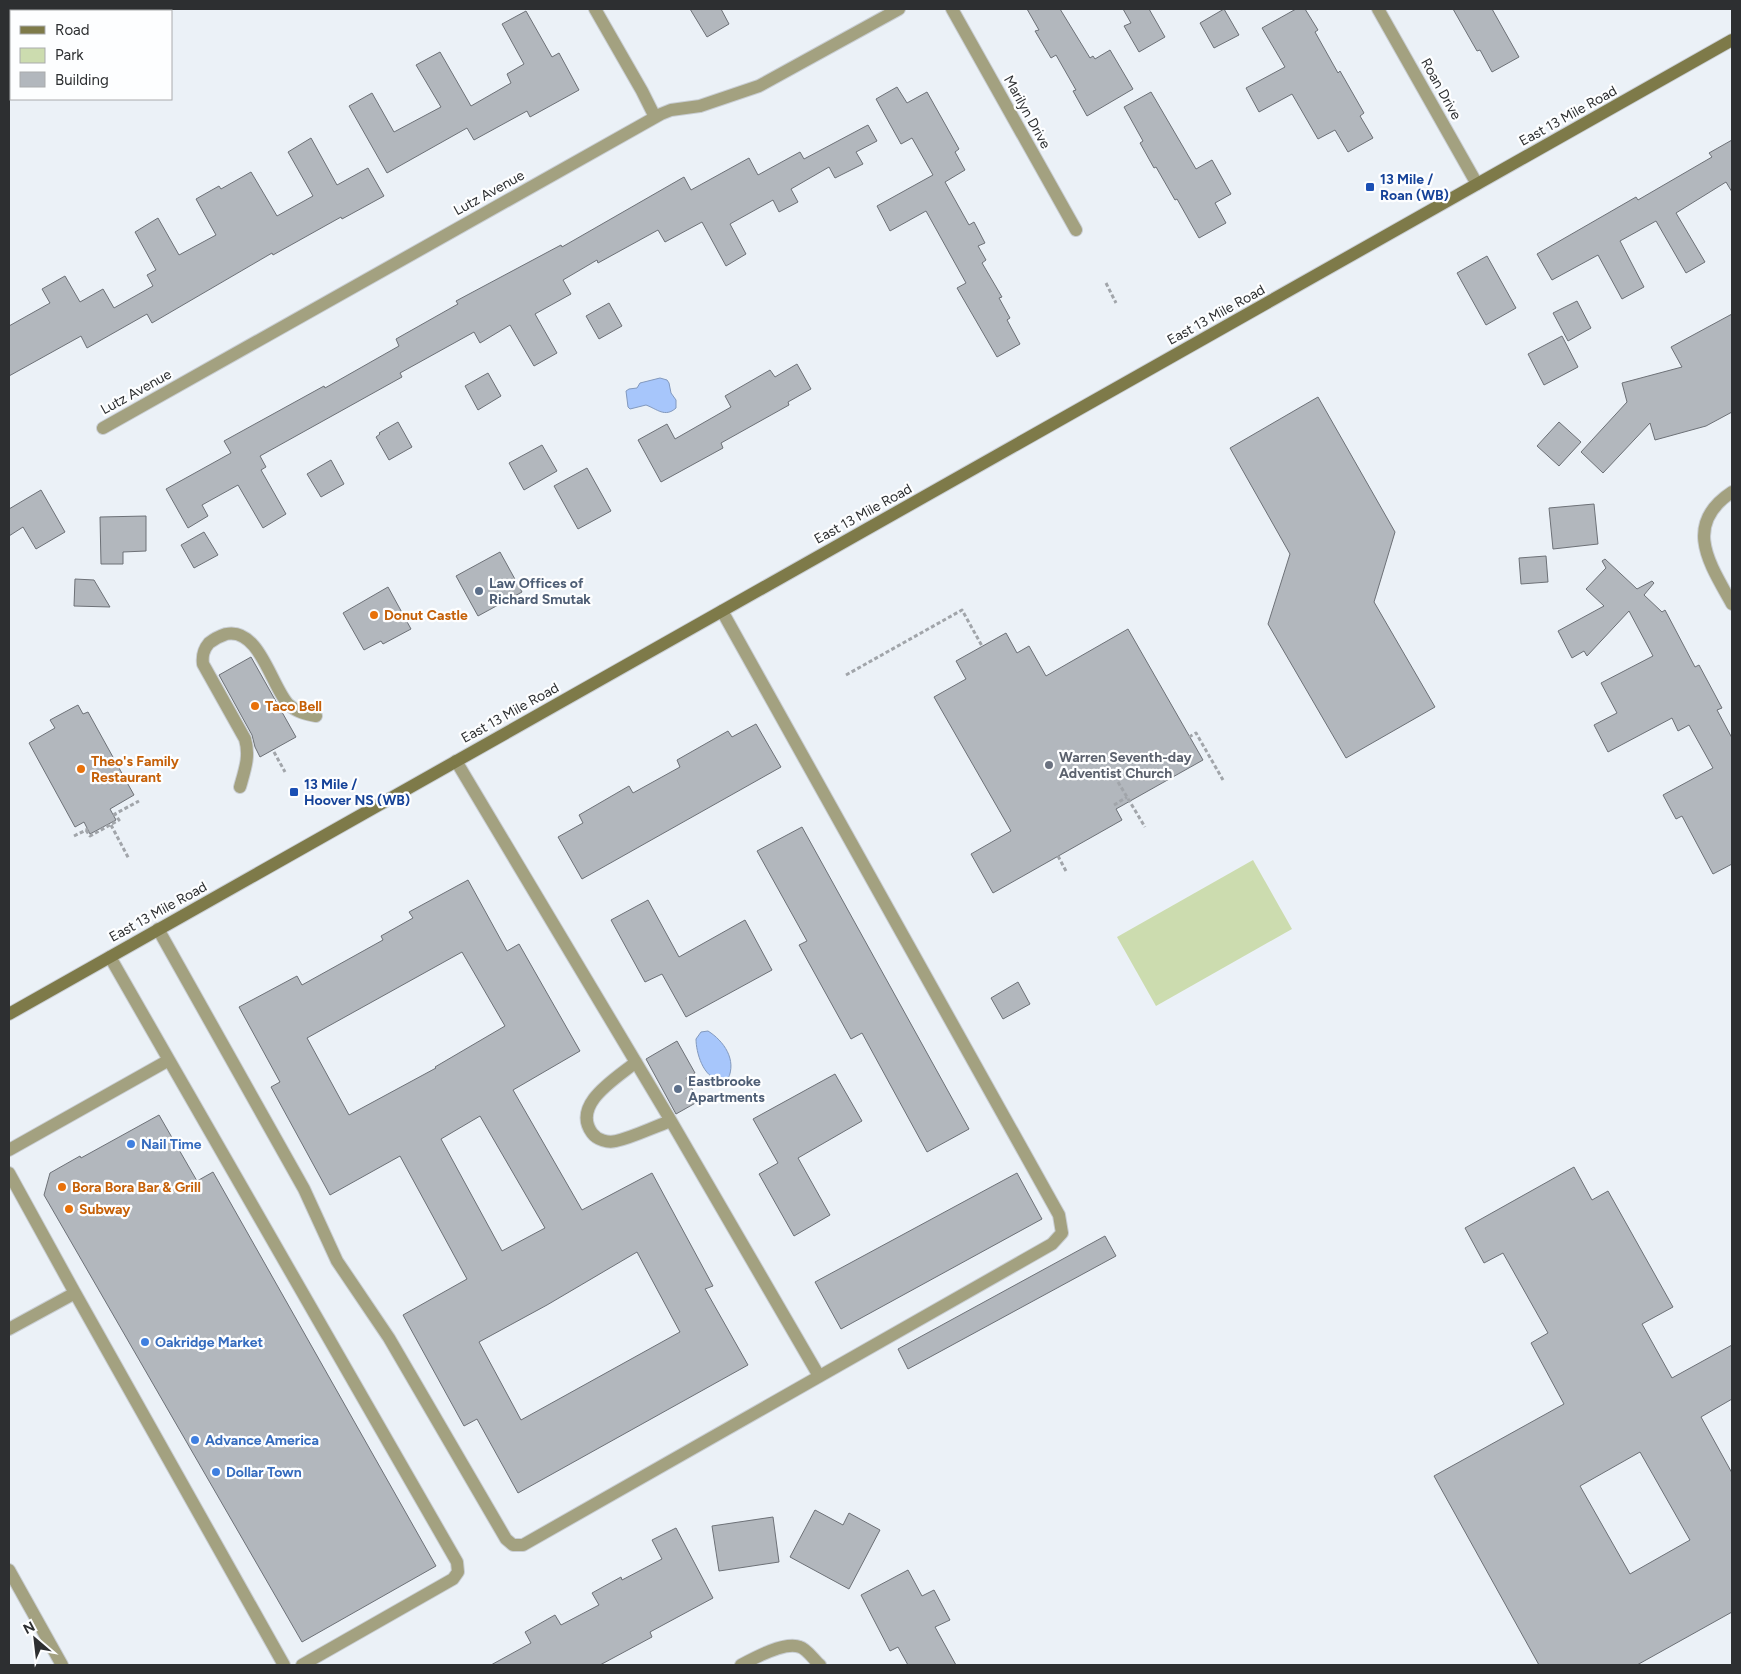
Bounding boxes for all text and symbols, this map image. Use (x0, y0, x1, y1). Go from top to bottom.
legend (10, 10, 172, 100)
text: Road (55, 21, 90, 39)
text: Park (55, 46, 84, 64)
street label: Roan Drive (1417, 55, 1465, 123)
text: Building (55, 71, 109, 89)
street label: Marilyn Drive (1000, 72, 1054, 152)
street label: East 13 Mile Road (1516, 82, 1620, 150)
street label: Lutz Avenue (451, 166, 528, 219)
place label: 13 Mile / Roan (WB) (1380, 171, 1449, 204)
marker: 13 Mile / Roan (WB) (1364, 181, 1376, 193)
street label: East 13 Mile Road (1164, 281, 1268, 349)
street label: Lutz Avenue (98, 365, 175, 418)
street label: East 13 Mile Road (811, 480, 915, 548)
place label: Law Offices of Richard Smutak (489, 575, 591, 608)
marker: Law Offices of Richard Smutak (473, 585, 485, 597)
place label: Donut Castle (384, 607, 468, 624)
marker: Donut Castle (368, 609, 380, 621)
street label: East 13 Mile Road (458, 679, 562, 747)
place label: Taco Bell (265, 698, 322, 715)
marker: Taco Bell (249, 700, 261, 712)
place label: Warren Seventh-day Adventist Church (1059, 749, 1192, 782)
place label: Theo's Family Restaurant (91, 753, 180, 786)
marker: Warren Seventh-day Adventist Church (1043, 759, 1055, 771)
marker: Theo's Family Restaurant (75, 763, 87, 775)
place label: 13 Mile / Hoover NS (WB) (304, 776, 410, 809)
marker: 13 Mile / Hoover NS (WB) (288, 786, 300, 798)
street label: East 13 Mile Road (106, 878, 210, 946)
place label: Eastbrooke Apartments (688, 1073, 765, 1106)
marker: Eastbrooke Apartments (672, 1083, 684, 1095)
place label: Nail Time (141, 1136, 202, 1153)
marker: Nail Time (125, 1138, 137, 1150)
place label: Bora Bora Bar & Grill (72, 1179, 201, 1196)
marker: Bora Bora Bar & Grill (56, 1181, 68, 1193)
place label: Subway (79, 1201, 131, 1218)
marker: Subway (63, 1203, 75, 1215)
place label: Oakridge Market (155, 1334, 264, 1351)
marker: Oakridge Market (139, 1336, 151, 1348)
place label: Advance America (205, 1432, 319, 1449)
marker: Advance America (189, 1434, 201, 1446)
place label: Dollar Town (226, 1464, 302, 1481)
marker: Dollar Town (210, 1466, 222, 1478)
north arrow (10, 1614, 60, 1664)
text: N (20, 1618, 38, 1638)

